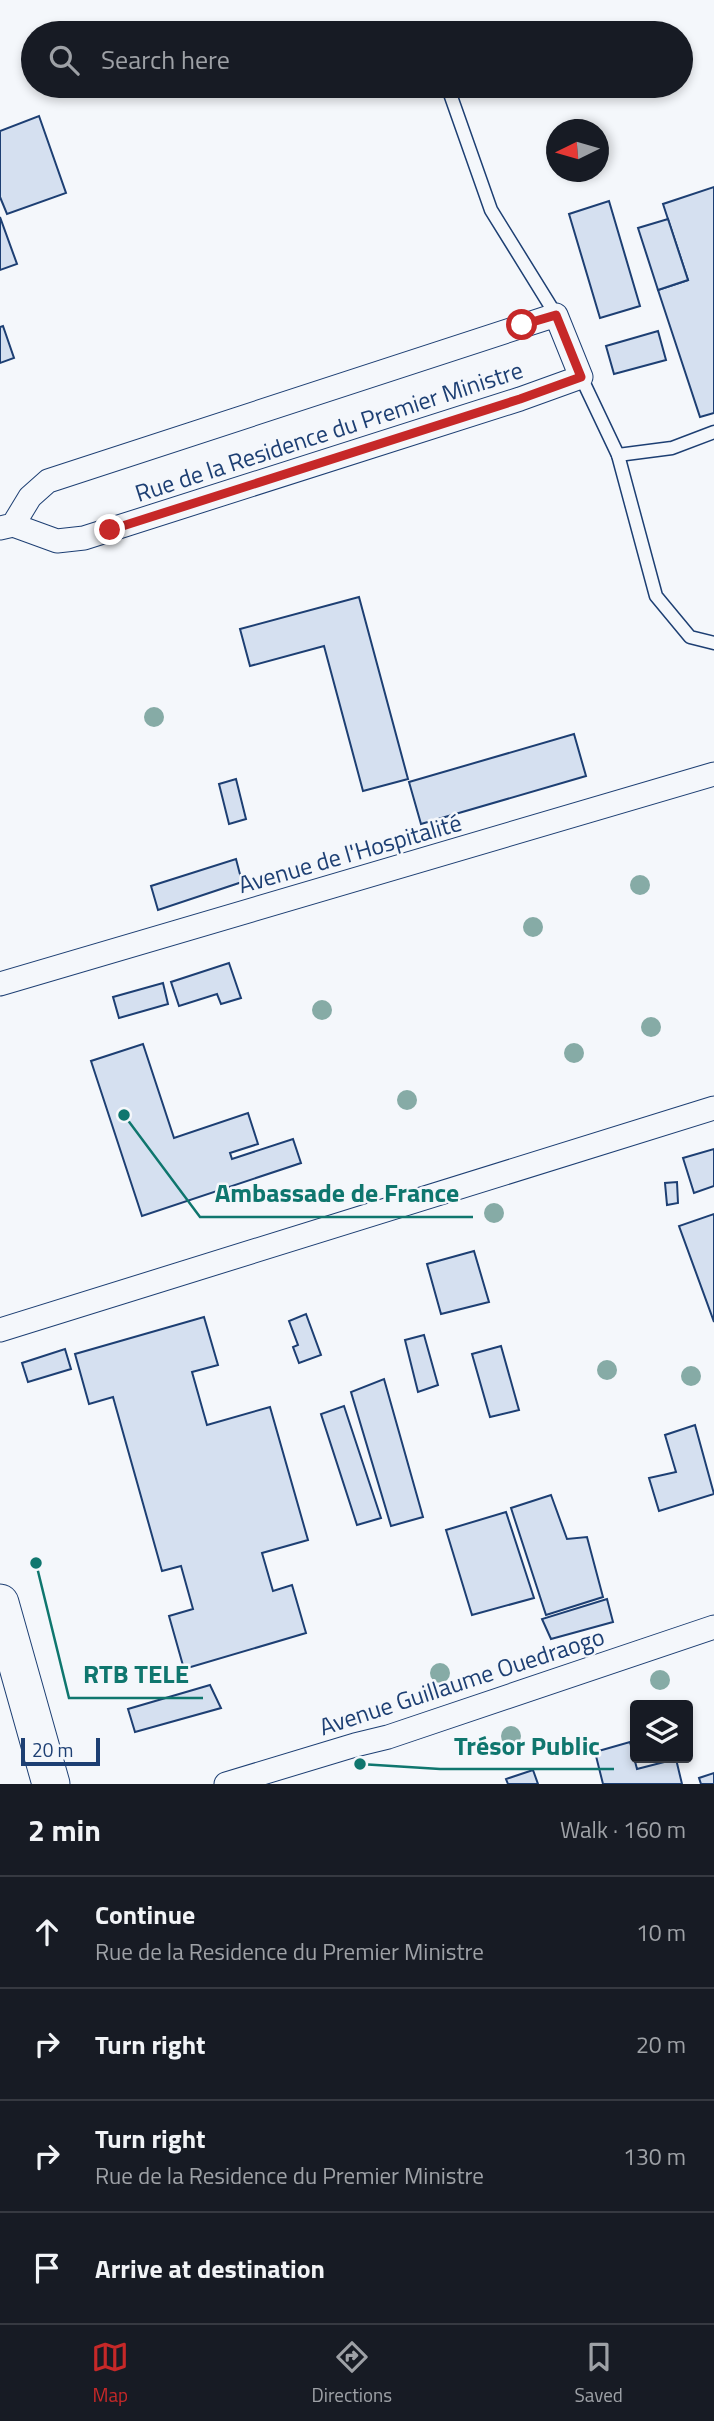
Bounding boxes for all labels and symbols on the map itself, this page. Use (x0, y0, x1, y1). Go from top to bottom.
north arrow (546, 119, 609, 182)
route start (506, 309, 537, 340)
street label: Rue de la Residence du Premier Ministre (130, 351, 527, 511)
route end (94, 514, 125, 545)
street label: Avenue de l'Hospitalité (234, 804, 466, 902)
callout: Ambassade de France (200, 1170, 473, 1217)
text: Ambassade de France (215, 1173, 459, 1212)
street label: Avenue Guillaume Ouedraogo (314, 1618, 609, 1744)
callout: RTB TELE (69, 1651, 203, 1698)
text: RTB TELE (83, 1654, 189, 1693)
callout: Trésor Public (440, 1722, 614, 1769)
text: Trésor Public (454, 1726, 600, 1765)
scale bar (21, 1735, 100, 1767)

